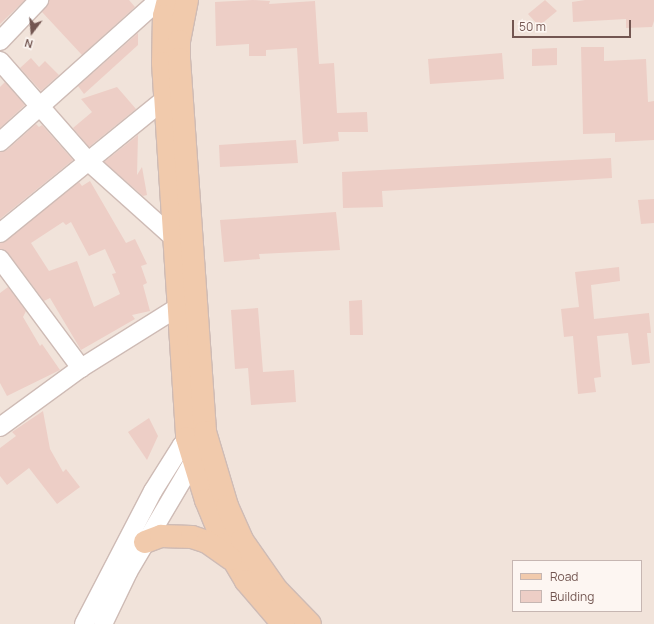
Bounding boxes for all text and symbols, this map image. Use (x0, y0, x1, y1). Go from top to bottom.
north arrow (12, 12, 52, 52)
scale bar (514, 12, 633, 38)
text: 50 m (519, 18, 546, 35)
text: N (23, 36, 34, 52)
legend (512, 560, 642, 612)
text: Road (550, 568, 578, 585)
text: Building (550, 588, 594, 605)

